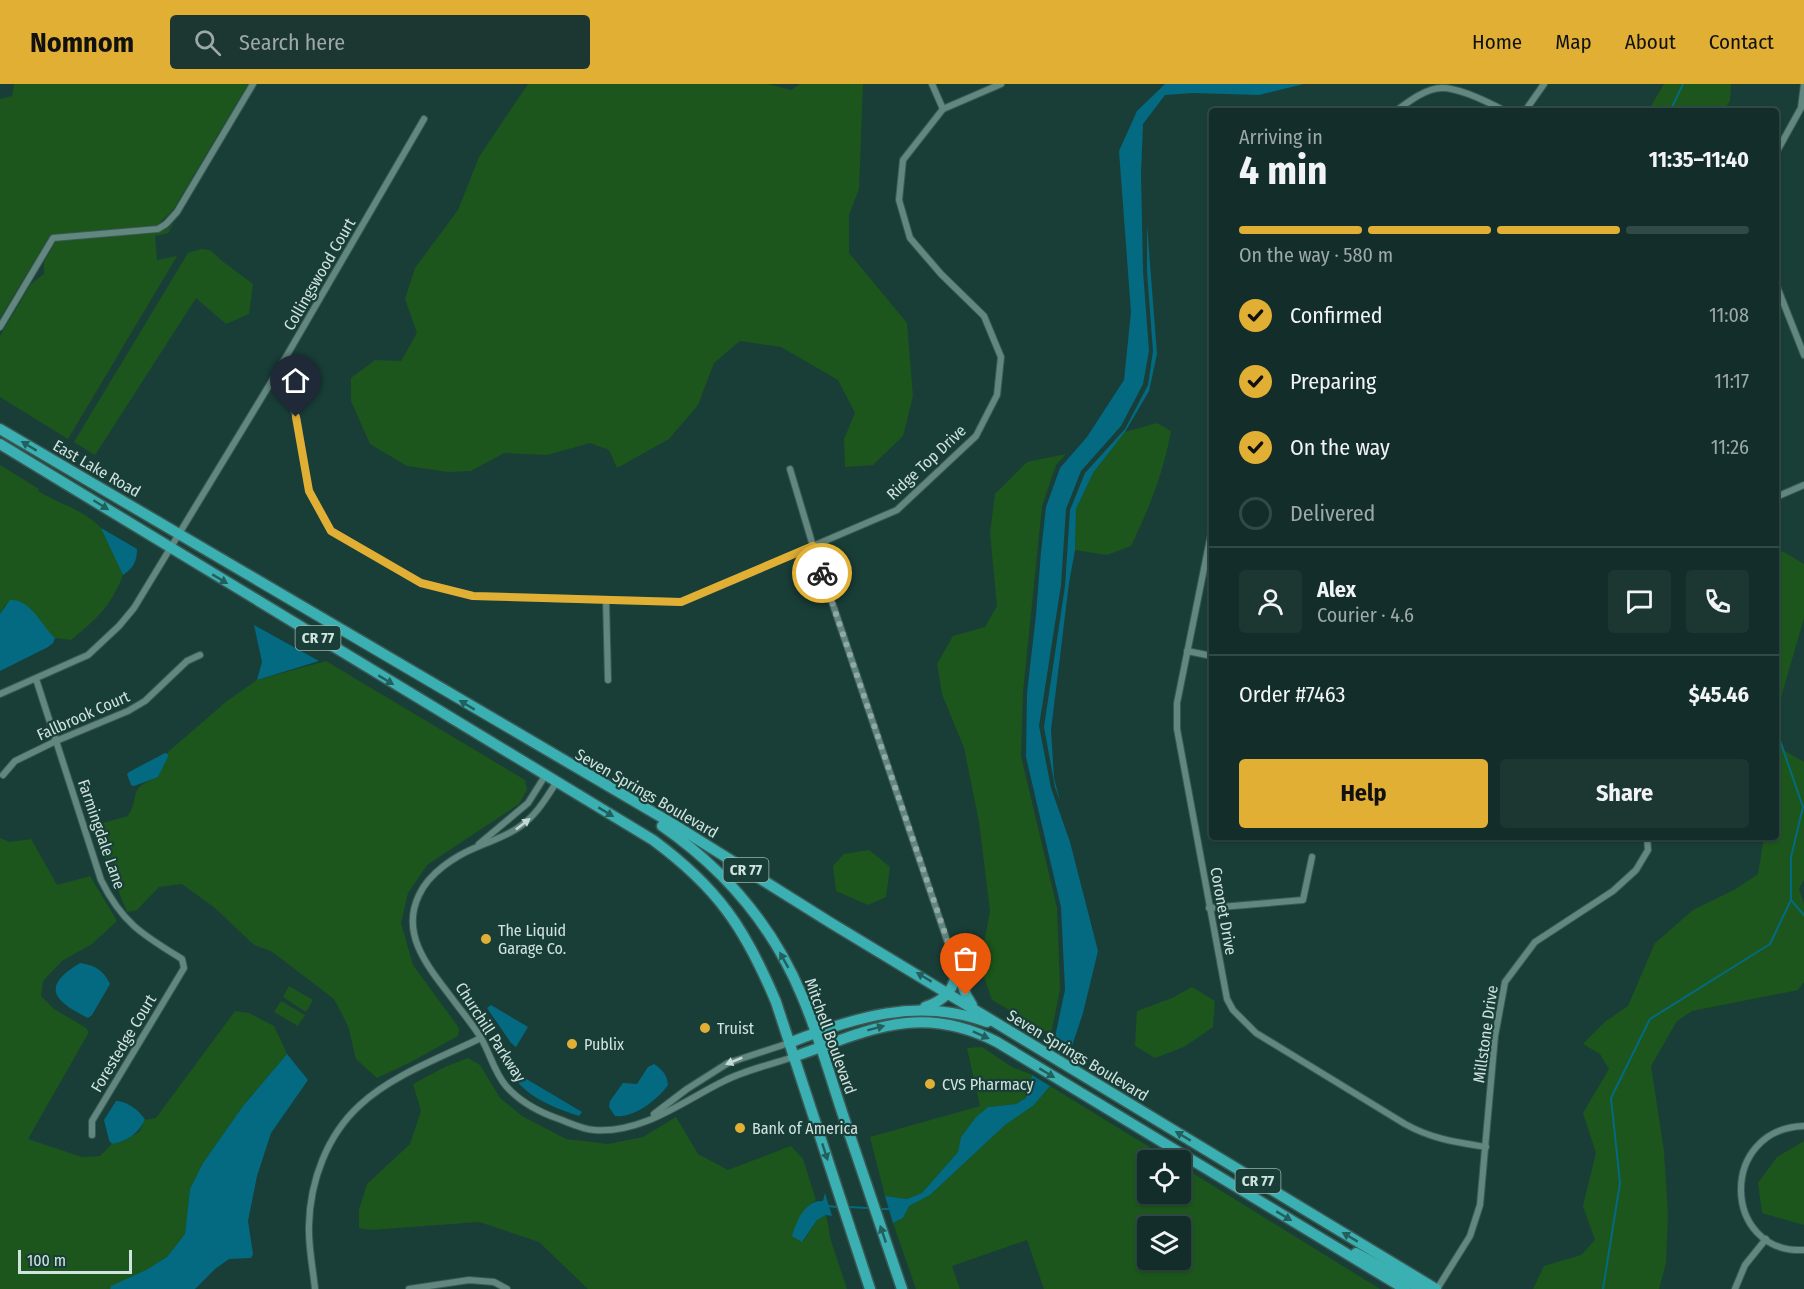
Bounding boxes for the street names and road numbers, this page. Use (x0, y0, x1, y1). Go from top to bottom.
street label: Collingswood Court (280, 214, 360, 334)
street label: Ridge Top Drive (883, 421, 970, 504)
street label: East Lake Road (50, 436, 144, 501)
road number: CR 77 (296, 626, 340, 650)
street label: Fallbrook Court (34, 686, 133, 744)
street label: Seven Springs Boulevard (572, 745, 721, 842)
street label: Farmingdale Lane (74, 777, 129, 892)
road number: CR 77 (724, 858, 768, 882)
street label: Coronet Drive (1206, 866, 1241, 957)
street label: Mitchell Boulevard (801, 976, 860, 1097)
street label: Churchill Parkway (451, 979, 530, 1086)
street label: Millstone Drive (1469, 984, 1502, 1084)
street label: Forestedge Court (87, 990, 160, 1096)
street label: Seven Springs Boulevard (1004, 1006, 1152, 1105)
road number: CR 77 (1236, 1169, 1280, 1193)

